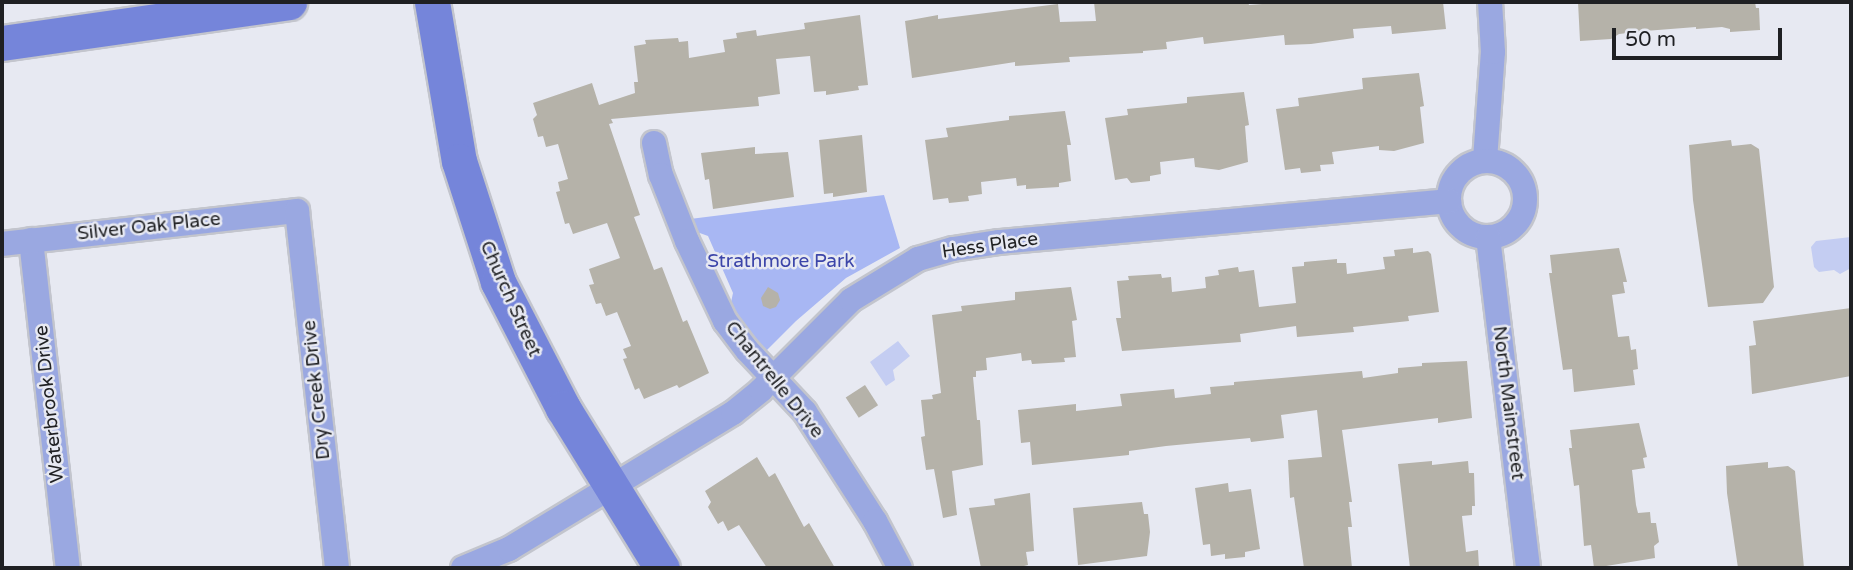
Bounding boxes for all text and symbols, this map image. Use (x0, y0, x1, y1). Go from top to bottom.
scale bar (1615, 14, 1785, 58)
text: 50 m (1625, 27, 1676, 52)
street label: Silver Oak Place (76, 208, 222, 246)
street label: Hess Place (940, 228, 1040, 264)
street label: Church Street (474, 238, 546, 360)
park label: Strathmore Park (707, 251, 855, 273)
street label: Chantrelle Drive (720, 317, 828, 443)
street label: Dry Creek Drive (298, 319, 336, 461)
street label: Waterbrook Drive (30, 324, 70, 484)
street label: North Mainstreet (1487, 325, 1529, 481)

